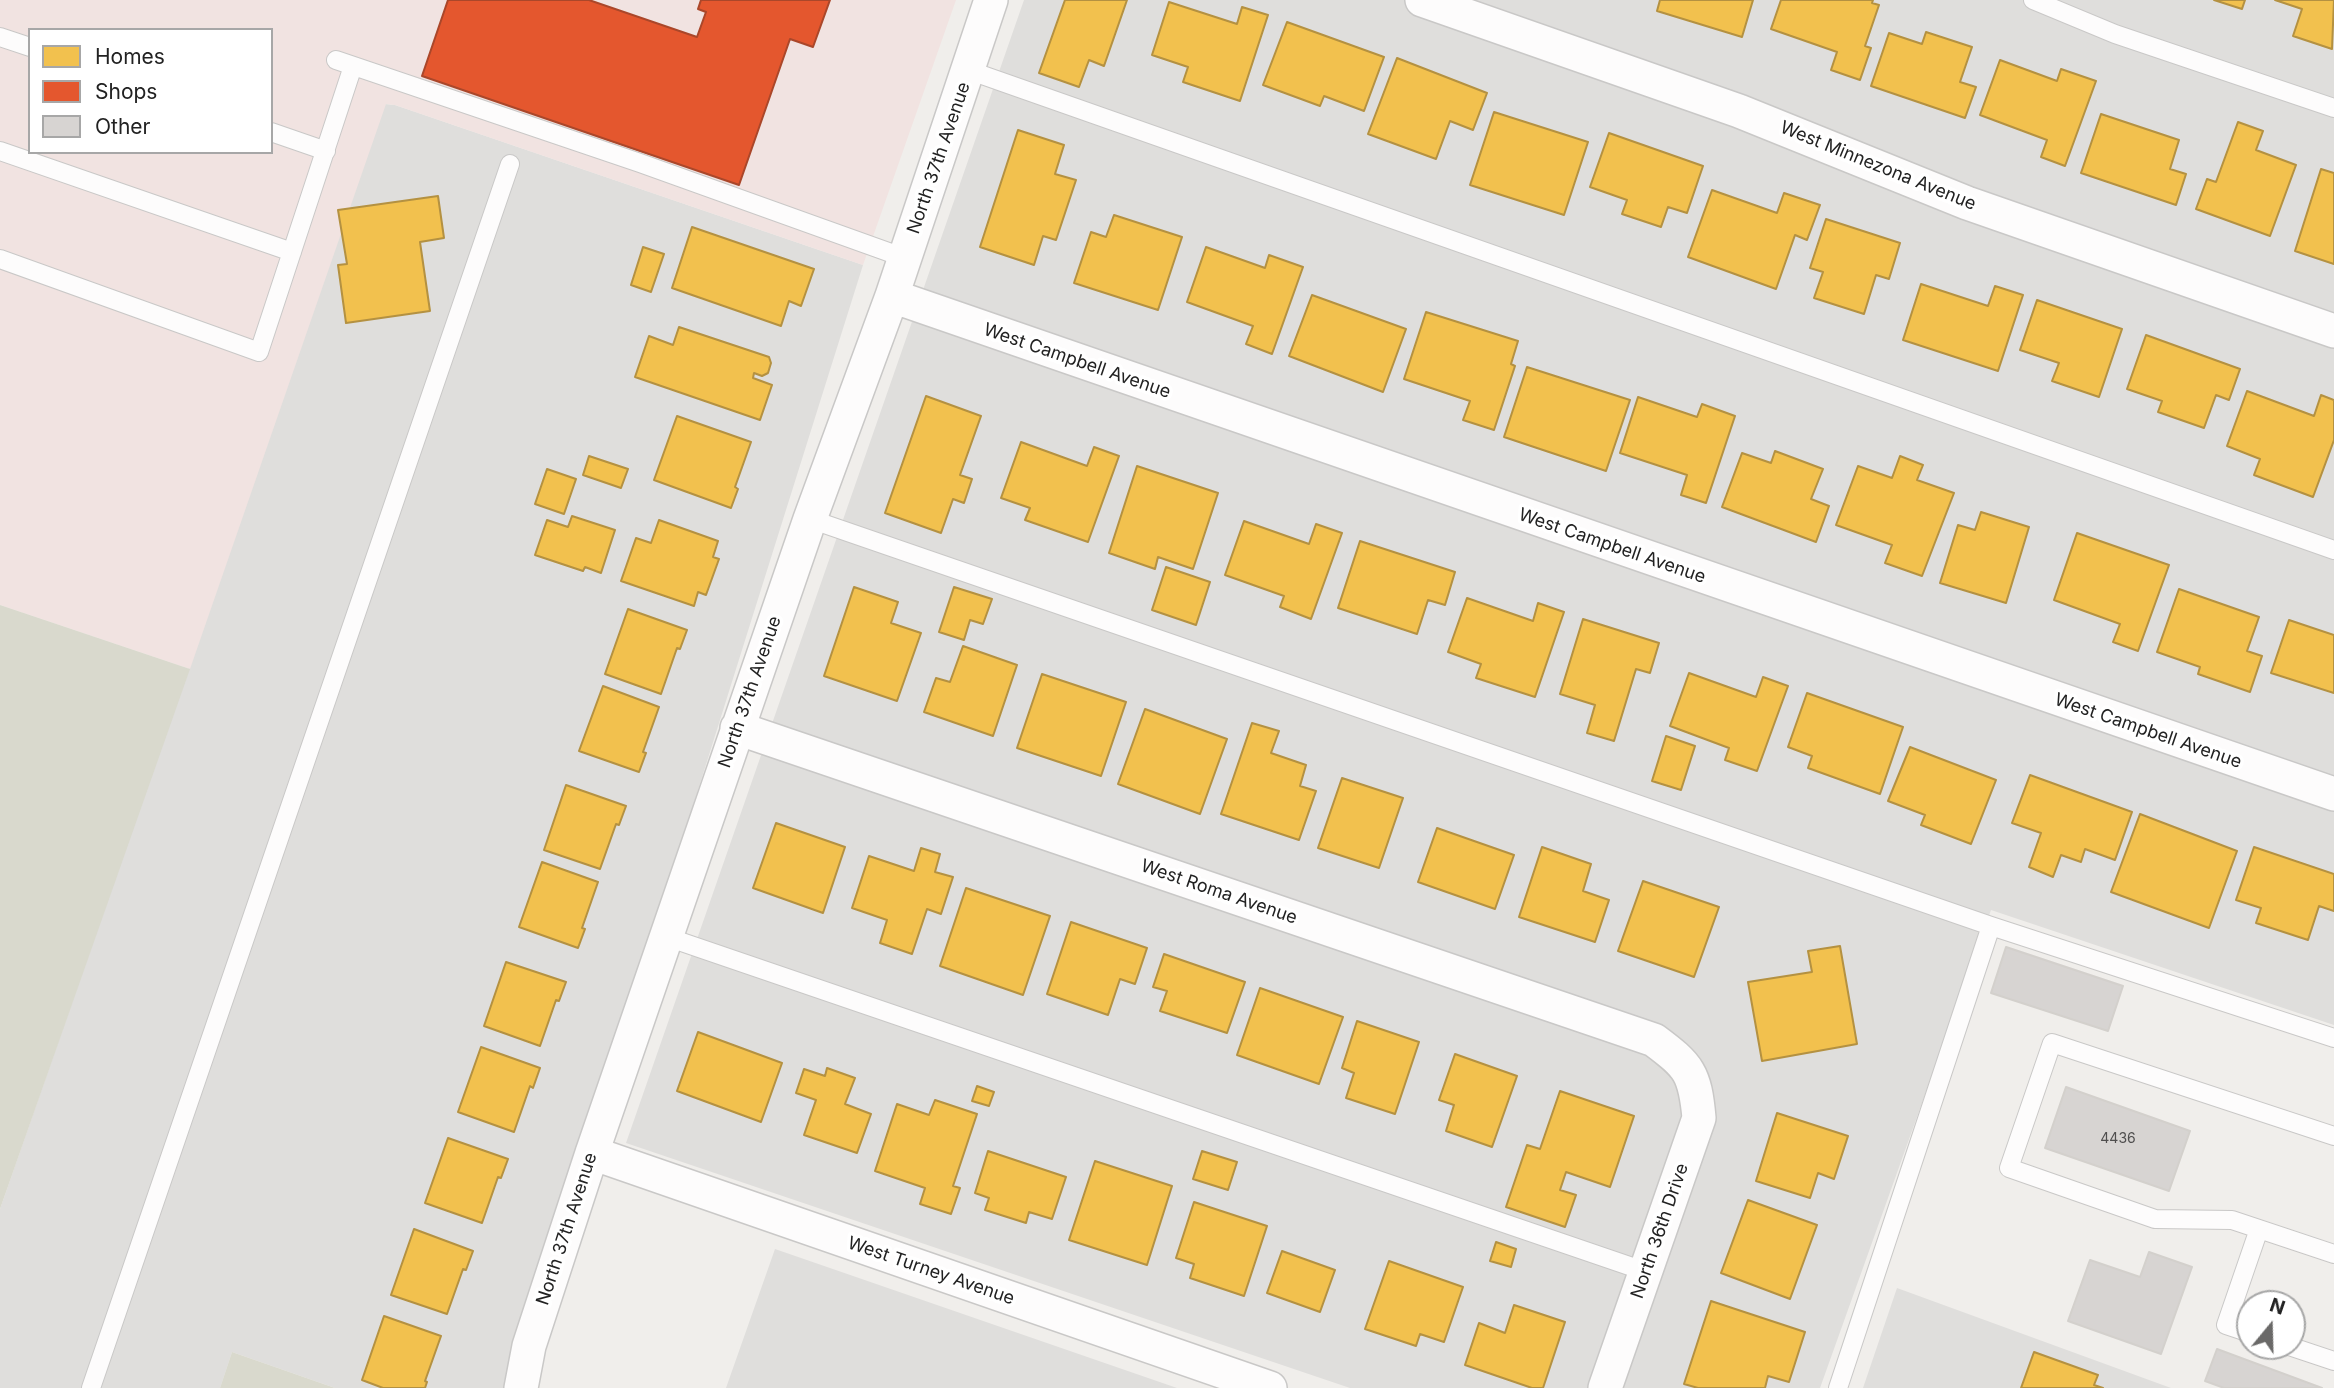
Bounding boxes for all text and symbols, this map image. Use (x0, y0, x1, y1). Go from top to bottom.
legend (28, 28, 273, 154)
text: Homes (95, 44, 165, 69)
text: Shops (95, 79, 157, 104)
street label: North 37th Avenue (903, 79, 975, 237)
text: Other (95, 114, 151, 139)
street label: West Minnezona Avenue (1777, 117, 1979, 215)
street label: West Campbell Avenue (981, 319, 1173, 403)
street label: West Campbell Avenue (1516, 504, 1708, 588)
street label: North 37th Avenue (714, 613, 786, 771)
street label: West Campbell Avenue (2052, 689, 2244, 773)
street label: West Roma Avenue (1138, 855, 1300, 929)
house number: 4436 (2100, 1131, 2136, 1147)
street label: North 37th Avenue (532, 1150, 602, 1308)
street label: North 36th Drive (1627, 1161, 1693, 1301)
street label: West Turney Avenue (845, 1232, 1017, 1310)
north arrow (2236, 1290, 2306, 1360)
text: N (2267, 1293, 2288, 1320)

